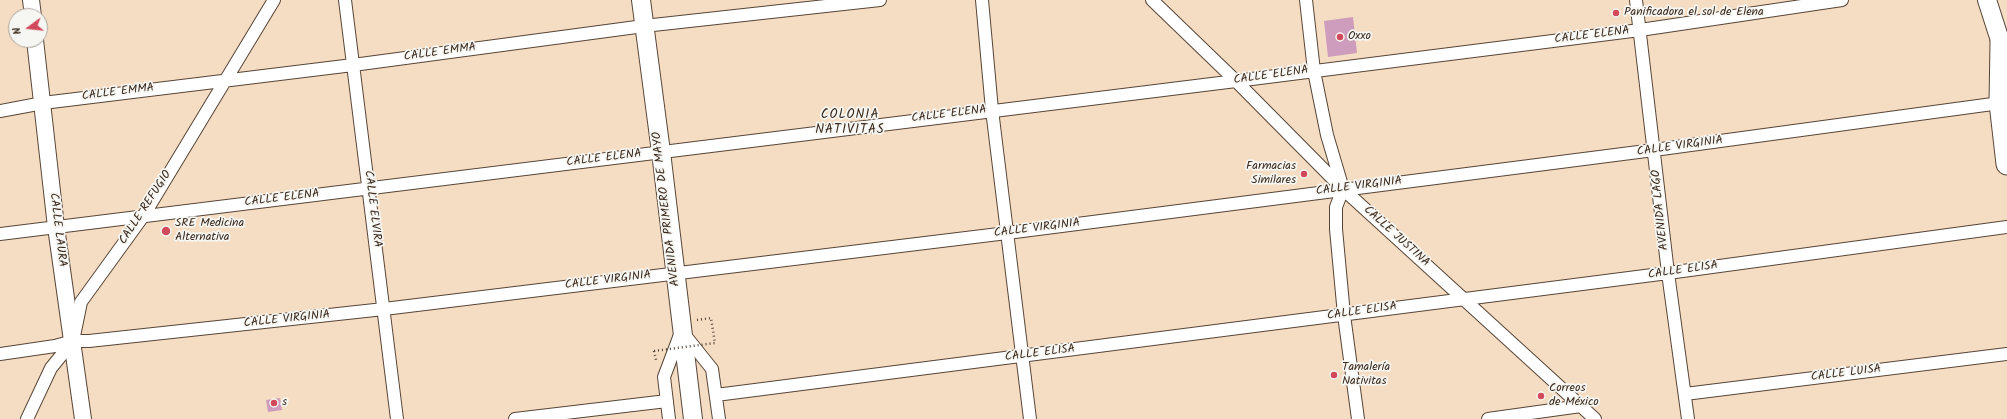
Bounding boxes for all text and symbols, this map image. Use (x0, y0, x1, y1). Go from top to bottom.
place label: Panificadora el sol de Elena (1624, 6, 1764, 20)
north arrow (8, 8, 48, 48)
marker: Panificadora el sol de Elena (1611, 8, 1621, 18)
street label: CALLE ELENA (1554, 24, 1630, 48)
text: N (8, 25, 27, 37)
place label: Oxxo (1348, 30, 1371, 44)
marker: Oxxo (1335, 32, 1345, 42)
street label: CALLE EMMA (403, 41, 477, 65)
street label: CALLE ELENA (1233, 64, 1309, 88)
street label: CALLE EMMA (81, 81, 155, 105)
street label: CALLE ELENA (911, 103, 987, 127)
district label: COLONIA NATIVITAS (815, 108, 885, 139)
street label: AVENIDA PRIMERO DE MAYO (650, 131, 684, 287)
street label: CALLE VIRGINIA (1636, 134, 1724, 160)
street label: CALLE ELENA (566, 147, 642, 171)
place label: Farmacias Similares (1246, 160, 1296, 188)
street label: CALLE REFUGIO (117, 168, 175, 248)
marker: Farmacias Similares (1299, 169, 1309, 179)
street label: AVENIDA LAGO (1650, 169, 1672, 251)
street label: CALLE ELVIRA (360, 170, 384, 248)
street label: CALLE VIRGINIA (1315, 175, 1403, 199)
street label: CALLE ELENA (244, 187, 320, 211)
street label: CALLE LAURA (45, 192, 69, 268)
street label: CALLE JUSTINA (1360, 203, 1432, 271)
place label: SRE Medicina Alternativa (175, 217, 244, 245)
street label: CALLE VIRGINIA (993, 217, 1081, 241)
marker: SRE Medicina Alternativa (160, 225, 172, 237)
street label: CALLE ELISA (1647, 259, 1719, 283)
street label: CALLE VIRGINIA (564, 269, 652, 293)
street label: CALLE ELISA (1326, 300, 1398, 324)
street label: CALLE VIRGINIA (243, 308, 331, 332)
street label: CALLE ELISA (1004, 343, 1076, 365)
place label: Tamalería Nativitas (1342, 361, 1390, 389)
street label: CALLE LUISA (1810, 363, 1882, 385)
marker: Tamalería Nativitas (1329, 370, 1339, 380)
place label: Correos de México (1549, 382, 1599, 410)
marker: Correos de México (1536, 391, 1546, 401)
place label: s (282, 396, 287, 410)
marker: s (269, 398, 279, 408)

